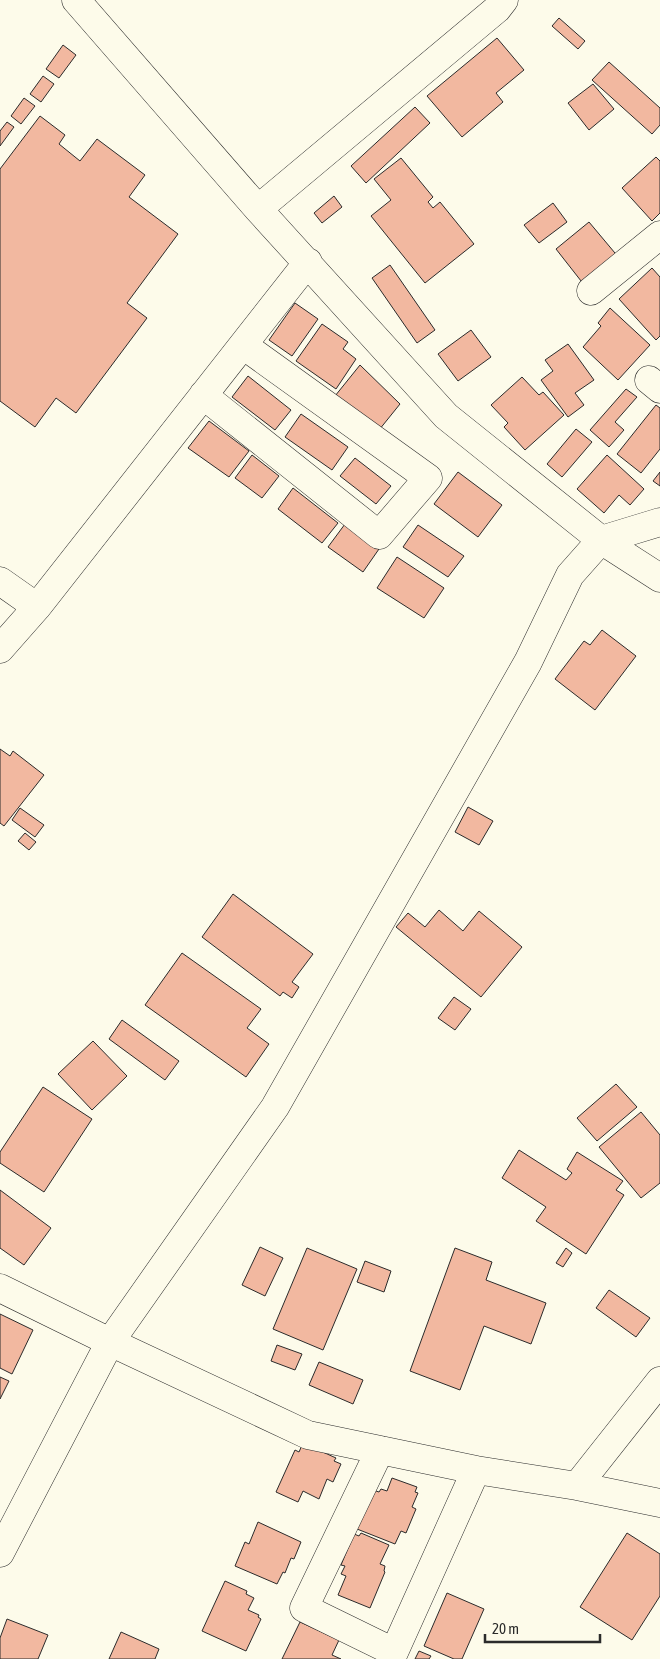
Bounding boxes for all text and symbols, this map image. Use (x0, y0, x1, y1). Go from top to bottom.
scale bar (485, 1612, 600, 1644)
text: 20 m (492, 1620, 519, 1637)

